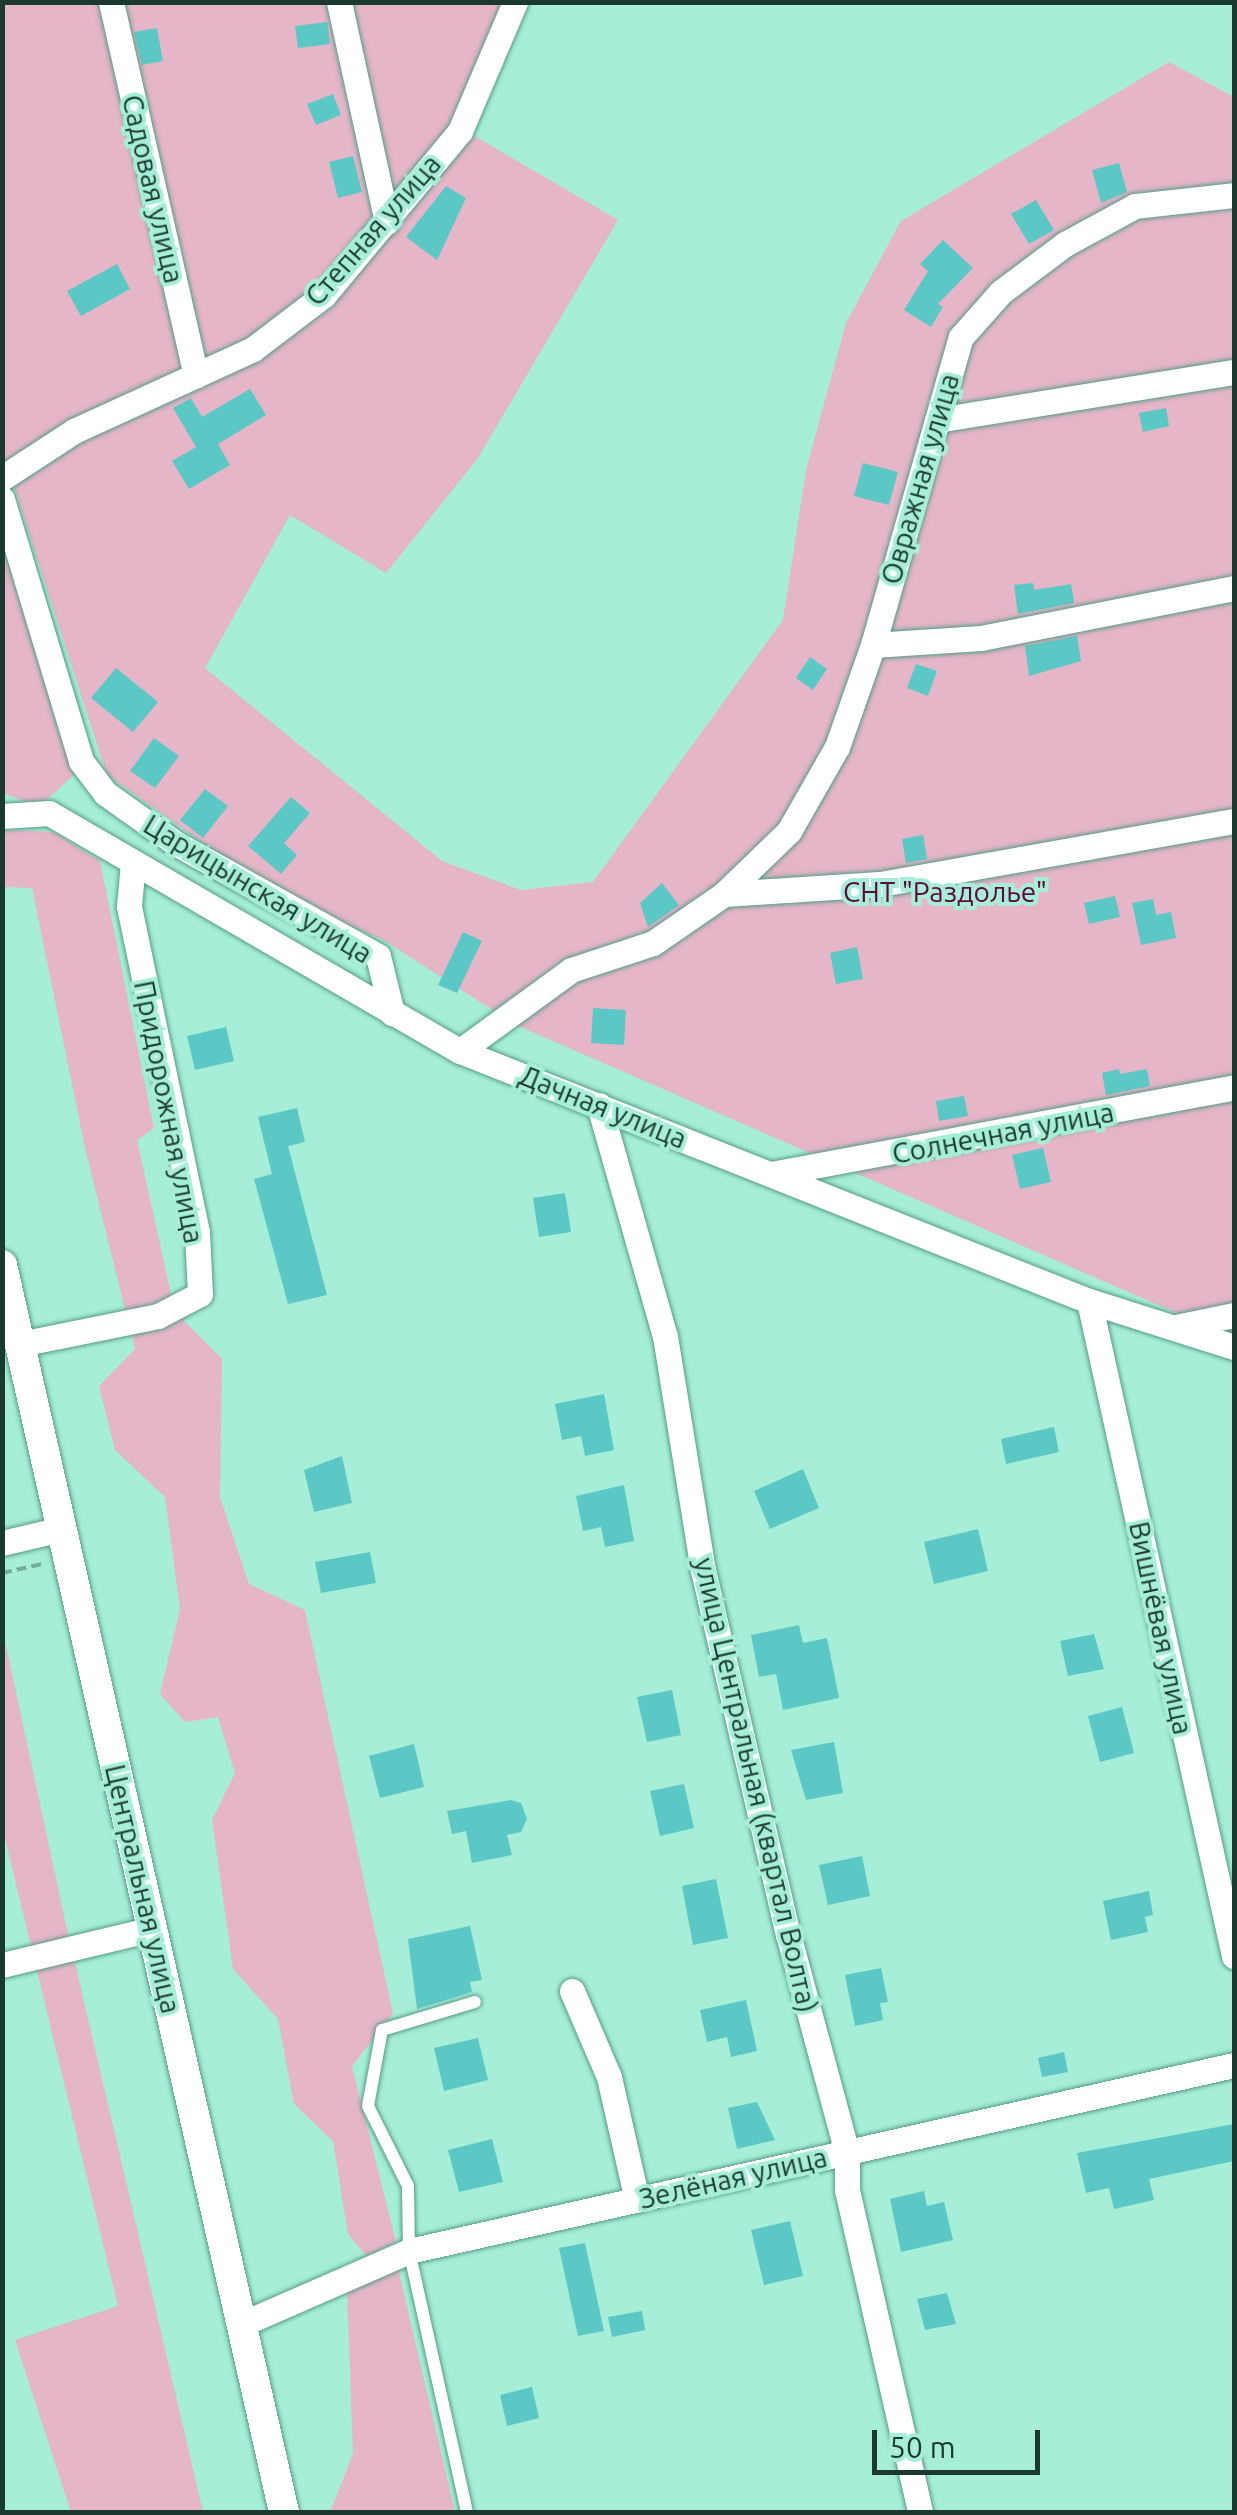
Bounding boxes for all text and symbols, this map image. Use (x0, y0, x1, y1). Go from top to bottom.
street label: Садовая улица (115, 92, 191, 286)
street label: Степная улица (298, 147, 448, 313)
street label: Овражная улица (874, 370, 966, 588)
street label: Царицынская улица (138, 808, 378, 970)
park label: СНТ "Раздолье" (843, 875, 1047, 909)
street label: Придорожная улица (127, 978, 211, 1246)
street label: Дачная улица (514, 1058, 692, 1156)
street label: Солнечная улица (889, 1095, 1117, 1171)
street label: Вишнёвая улица (1122, 1518, 1200, 1738)
street label: улица Центральная (квартал Волта) (687, 1554, 825, 2016)
street label: Центральная улица (98, 1761, 188, 2017)
street label: Зелёная улица (636, 2140, 830, 2216)
scale bar (877, 2410, 1044, 2472)
text: 50 m (889, 2430, 956, 2464)

